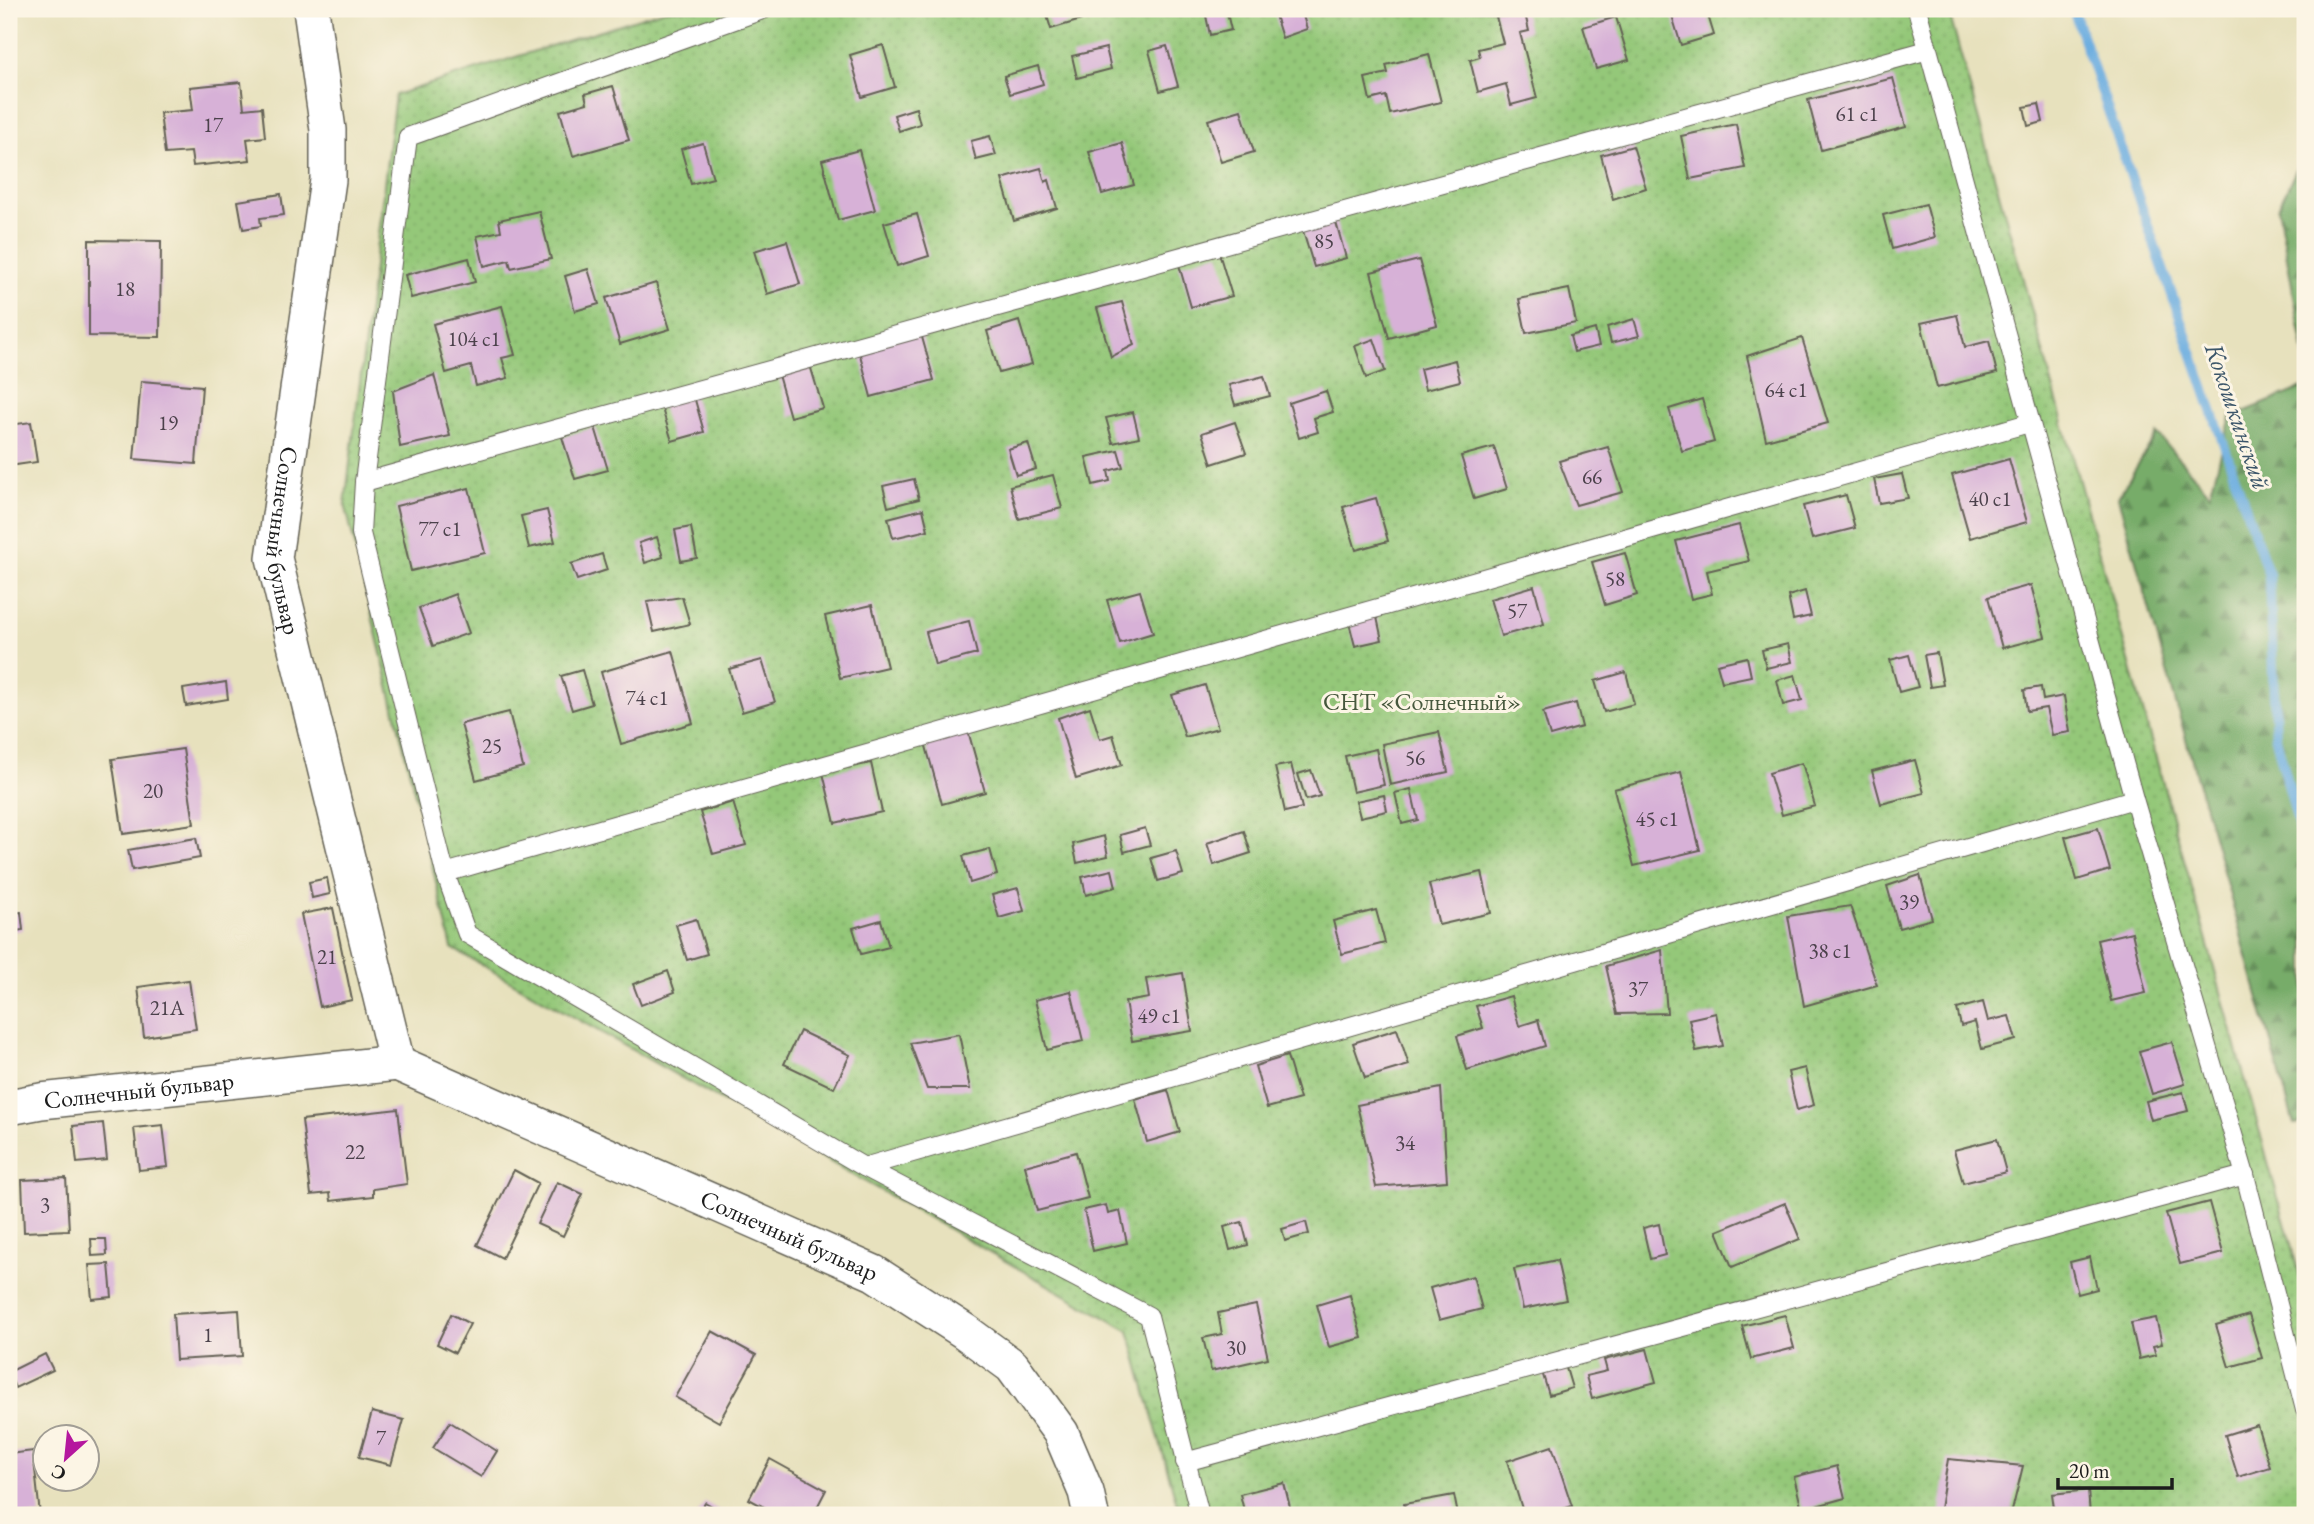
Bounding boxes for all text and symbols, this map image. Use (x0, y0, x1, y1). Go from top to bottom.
house number: 61 с1 (1836, 100, 1879, 127)
house number: 17 (203, 111, 224, 138)
house number: 85 (1314, 227, 1334, 254)
house number: 18 (115, 275, 135, 302)
house number: 104 с1 (447, 325, 501, 352)
water label: Кокошкинский (2197, 337, 2279, 494)
house number: 64 с1 (1765, 376, 1808, 403)
house number: 19 (158, 409, 178, 436)
street label: Солнечный бульвар (259, 444, 308, 638)
house number: 66 (1582, 463, 1602, 490)
house number: 40 с1 (1969, 485, 2012, 512)
house number: 77 с1 (419, 515, 462, 542)
house number: 58 (1605, 565, 1625, 592)
house number: 57 (1507, 597, 1528, 624)
house number: 74 с1 (626, 684, 669, 711)
park label: СНТ «Солнечный» (1323, 686, 1521, 717)
house number: 25 (482, 732, 502, 759)
house number: 56 (1405, 744, 1425, 771)
house number: 20 (143, 777, 163, 804)
house number: 45 с1 (1636, 805, 1679, 832)
house number: 39 (1899, 888, 1919, 915)
house number: 38 с1 (1809, 937, 1852, 964)
house number: 21 (317, 943, 337, 970)
house number: 37 (1628, 975, 1649, 1002)
house number: 21А (150, 994, 185, 1021)
house number: 49 с1 (1138, 1002, 1181, 1029)
street label: Солнечный бульвар (42, 1065, 235, 1116)
house number: 34 (1395, 1129, 1416, 1156)
house number: 22 (345, 1138, 365, 1165)
street label: Солнечный бульвар (696, 1182, 883, 1288)
house number: 3 (40, 1191, 50, 1218)
house number: 1 (203, 1321, 213, 1348)
house number: 30 (1226, 1334, 1246, 1361)
north arrow (32, 1422, 102, 1492)
house number: 7 (376, 1424, 387, 1451)
scale bar (2058, 1447, 2172, 1491)
text: 20 m (2069, 1457, 2110, 1484)
text: С (47, 1459, 70, 1487)

